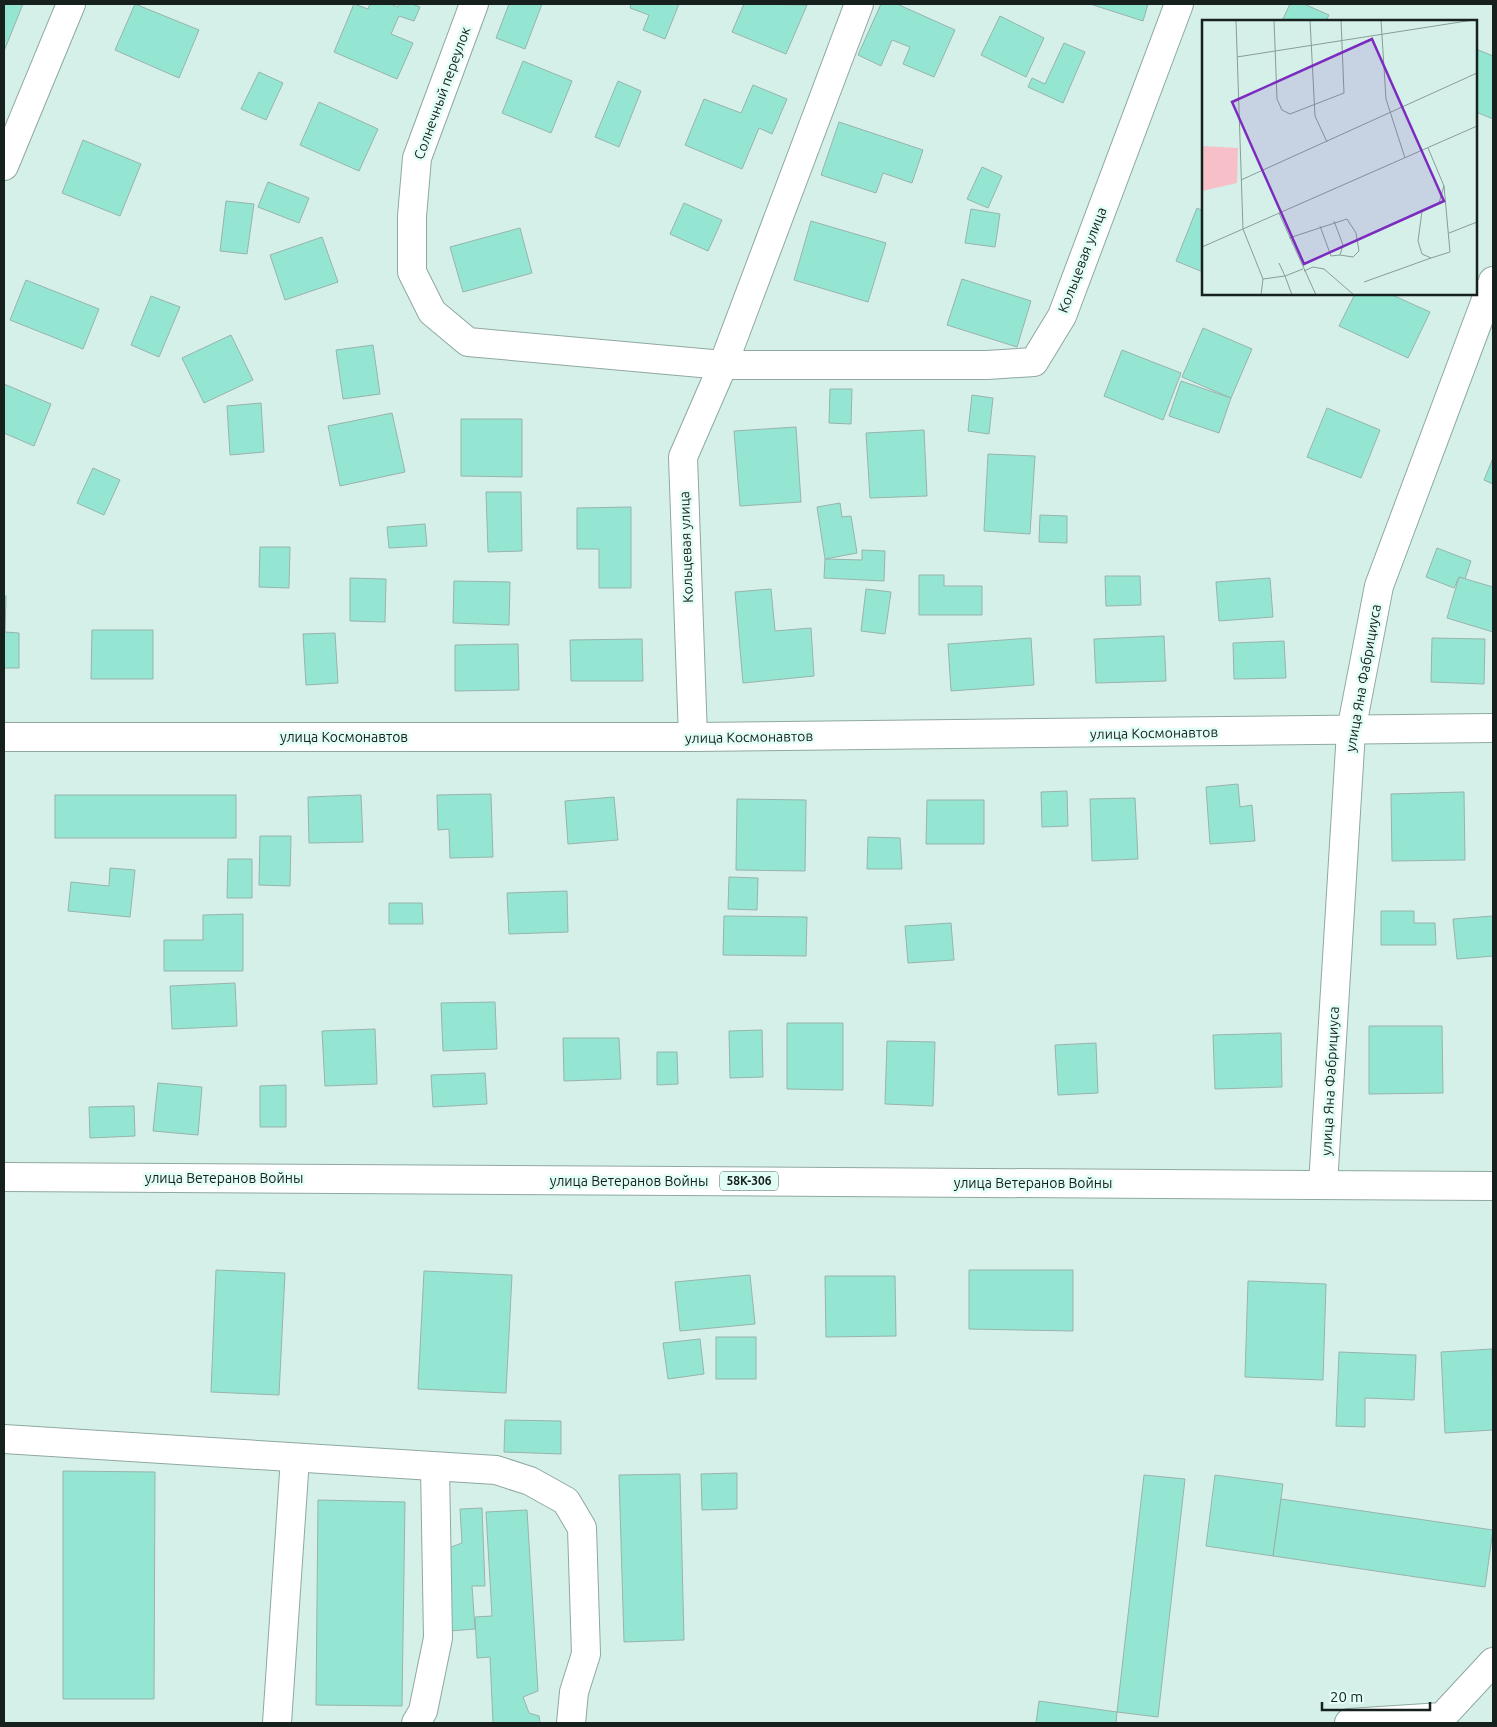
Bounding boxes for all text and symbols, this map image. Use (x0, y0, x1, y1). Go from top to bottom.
inset map (1202, 20, 1477, 295)
street label: Солнечный переулок (411, 24, 473, 162)
street label: Кольцевая улица (1054, 205, 1110, 315)
street label: Кольцевая улица (676, 491, 696, 603)
street label: улица Яна Фабрициуса (1342, 603, 1384, 753)
street label: улица Космонавтов (1090, 724, 1218, 742)
street label: улица Космонавтов (685, 728, 813, 746)
street label: улица Космонавтов (280, 729, 408, 745)
street label: улица Яна Фабрициуса (1318, 1006, 1342, 1156)
street label: улица Ветеранов Войны (145, 1170, 303, 1186)
road number: 58К-306 (720, 1172, 778, 1190)
street label: улица Ветеранов Войны (550, 1173, 708, 1189)
street label: улица Ветеранов Войны (954, 1175, 1112, 1191)
scale bar (1322, 1680, 1430, 1712)
text: 20 m (1330, 1688, 1363, 1705)

